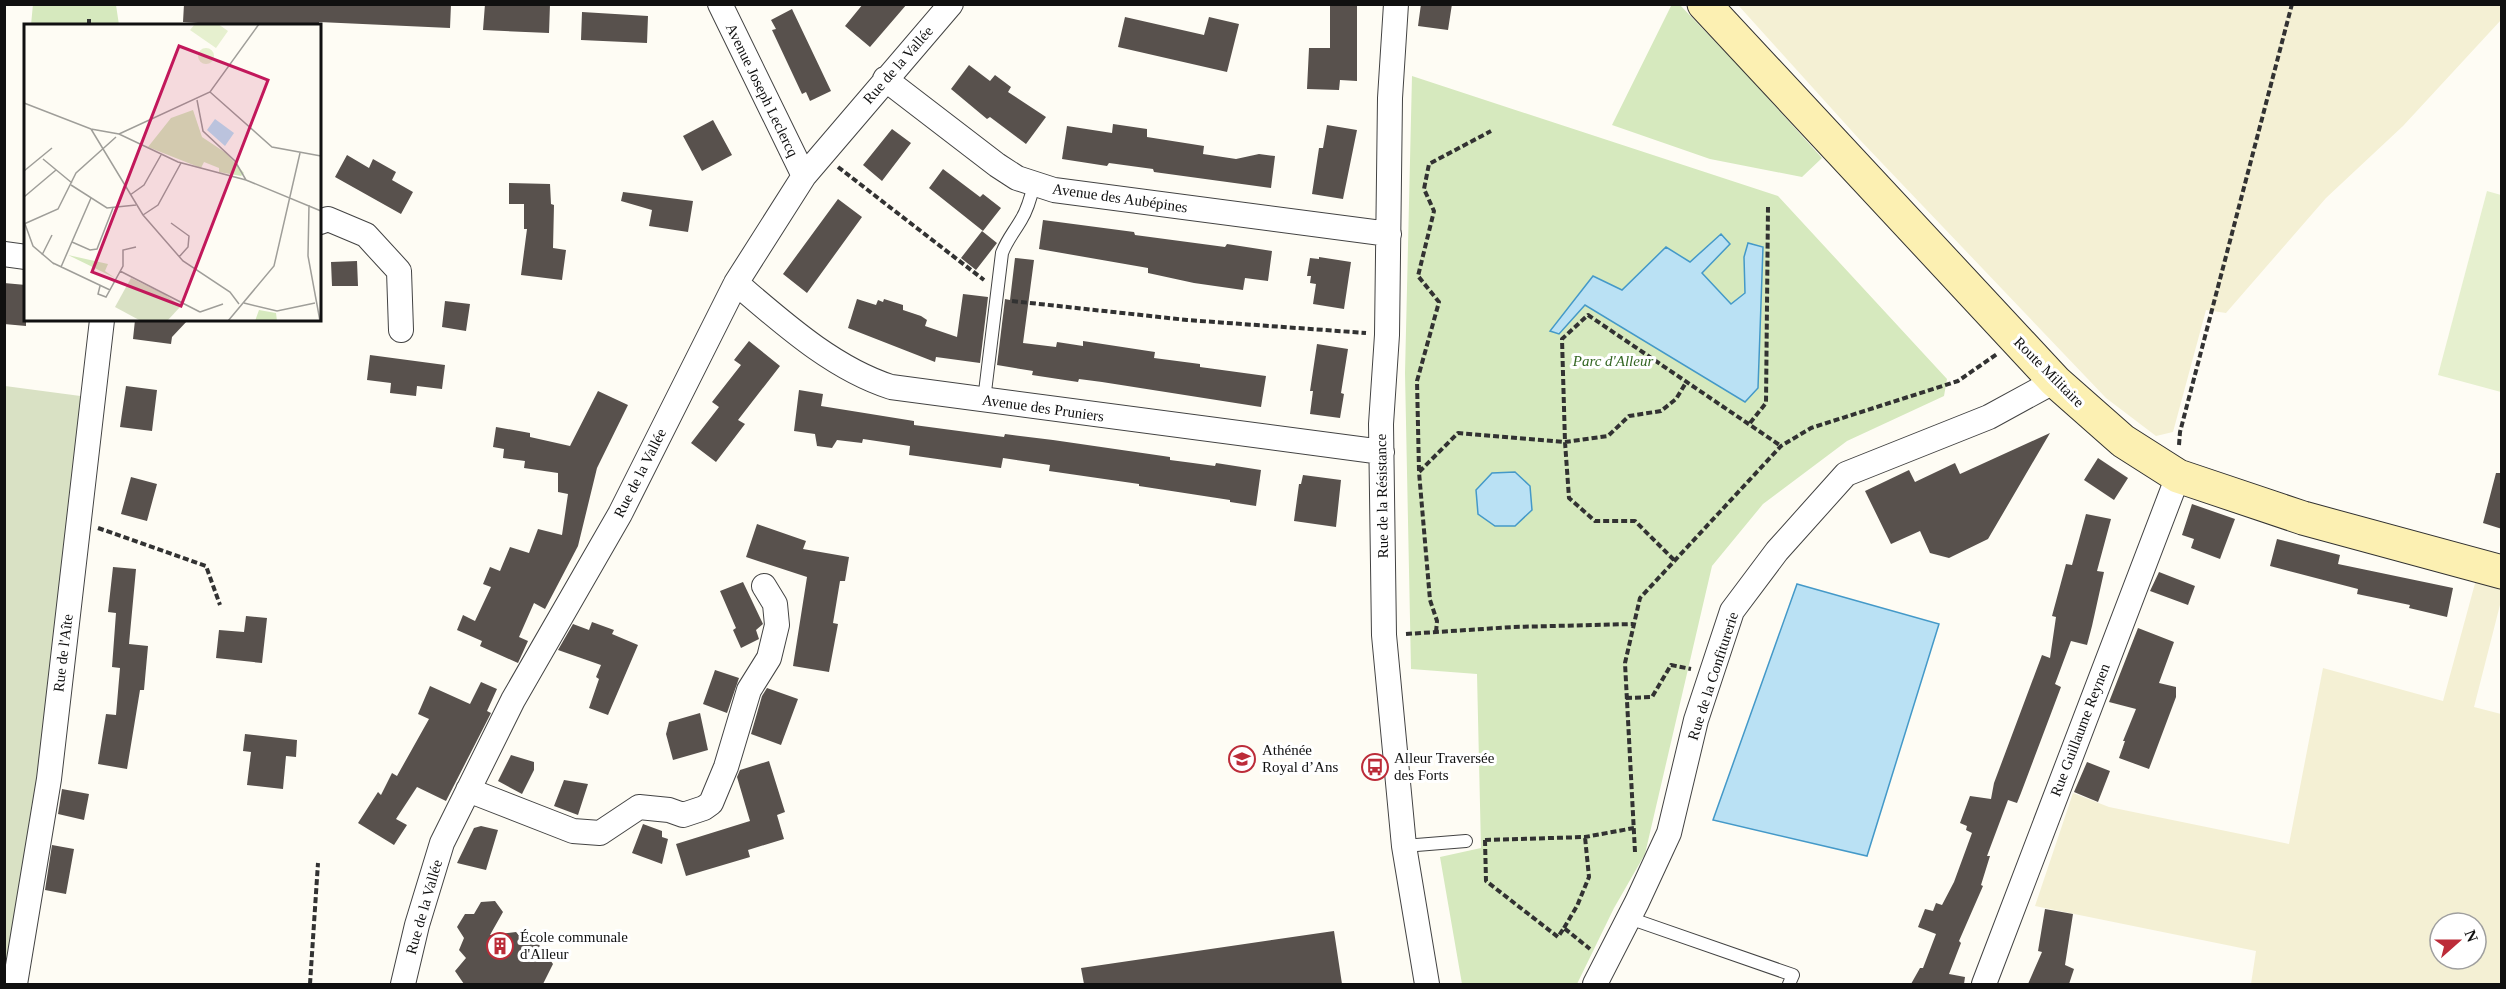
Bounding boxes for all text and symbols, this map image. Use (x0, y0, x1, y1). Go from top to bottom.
street label: Avenue Joseph Leclercq (723, 21, 801, 160)
street label: Rue de la Vallée (860, 23, 936, 107)
inset map (24, 24, 321, 321)
street label: Avenue des Aubépines (1051, 181, 1189, 215)
street label: Route Militaire (2011, 334, 2087, 410)
park label: Parc d'Alleur (1572, 353, 1653, 369)
street label: Avenue des Pruniers (981, 392, 1105, 425)
street label: Rue de la Vallée (611, 426, 669, 520)
street label: Rue de la Résistance (1373, 433, 1391, 558)
street label: Rue de la Confiturerie (1685, 610, 1741, 742)
street label: Rue de l'Aîte (50, 613, 76, 693)
street label: Rue Guillaume Reynen (2047, 661, 2113, 799)
place label: Athénée Royal d’Ans (1262, 742, 1338, 775)
school or university icon: Athénée Royal d’Ans (1227, 744, 1257, 774)
place label: Alleur Traversée des Forts (1394, 750, 1495, 783)
bus stop icon: Alleur Traversée des Forts (1360, 752, 1390, 782)
street label: Rue de la Vallée (403, 858, 445, 956)
north arrow (2428, 911, 2488, 971)
text: N (2462, 927, 2482, 945)
place label: École communale d'Alleur (520, 929, 628, 962)
building icon: École communale d'Alleur (485, 931, 515, 961)

